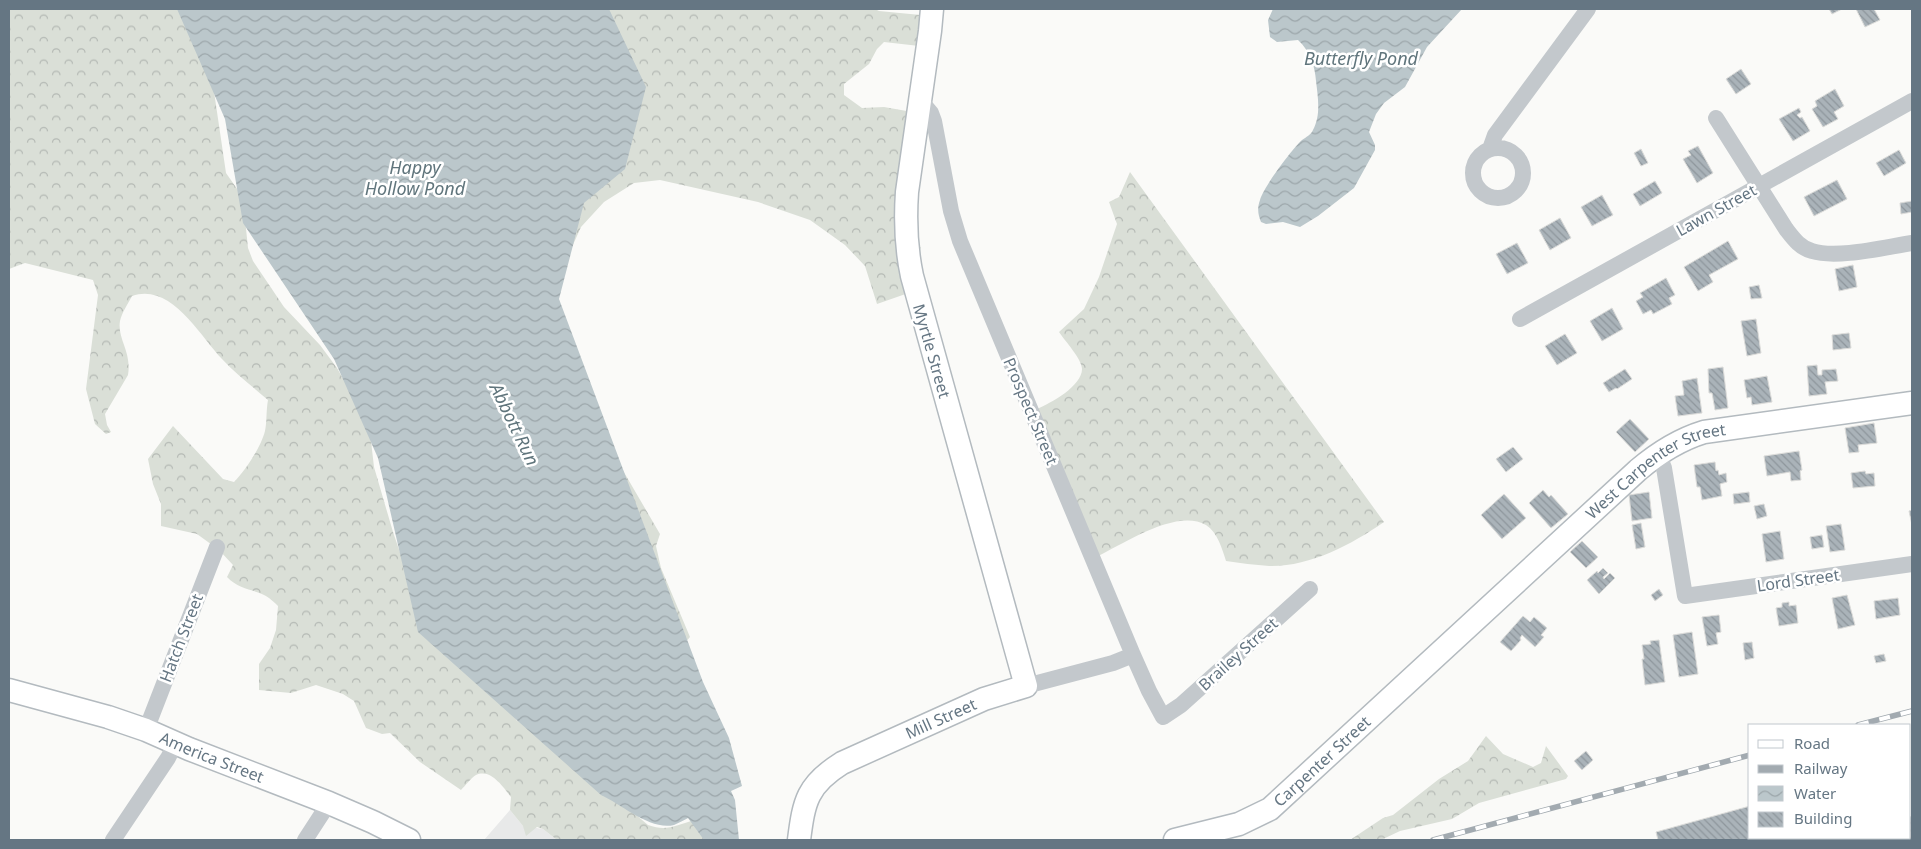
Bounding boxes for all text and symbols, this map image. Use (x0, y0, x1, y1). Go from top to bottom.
water label: Butterfly Pond (1304, 46, 1419, 70)
water label: Happy Hollow Pond (365, 155, 466, 200)
street label: Lawn Street (1672, 179, 1760, 241)
street label: Myrtle Street (908, 301, 956, 401)
street label: Prospect Street (999, 354, 1064, 468)
water label: Abbott Run (484, 377, 545, 469)
street label: West Carpenter Street (1581, 418, 1727, 524)
street label: Lord Street (1755, 563, 1841, 597)
street label: Hatch Street (154, 590, 208, 685)
street label: Brailey Street (1194, 612, 1283, 696)
street label: Mill Street (902, 693, 980, 744)
street label: Carpenter Street (1269, 711, 1375, 812)
legend (1748, 724, 1911, 839)
street label: America Street (156, 726, 267, 788)
text: Road (1794, 733, 1830, 753)
text: Railway (1794, 758, 1848, 778)
text: Water (1794, 783, 1836, 803)
text: Building (1794, 808, 1852, 828)

